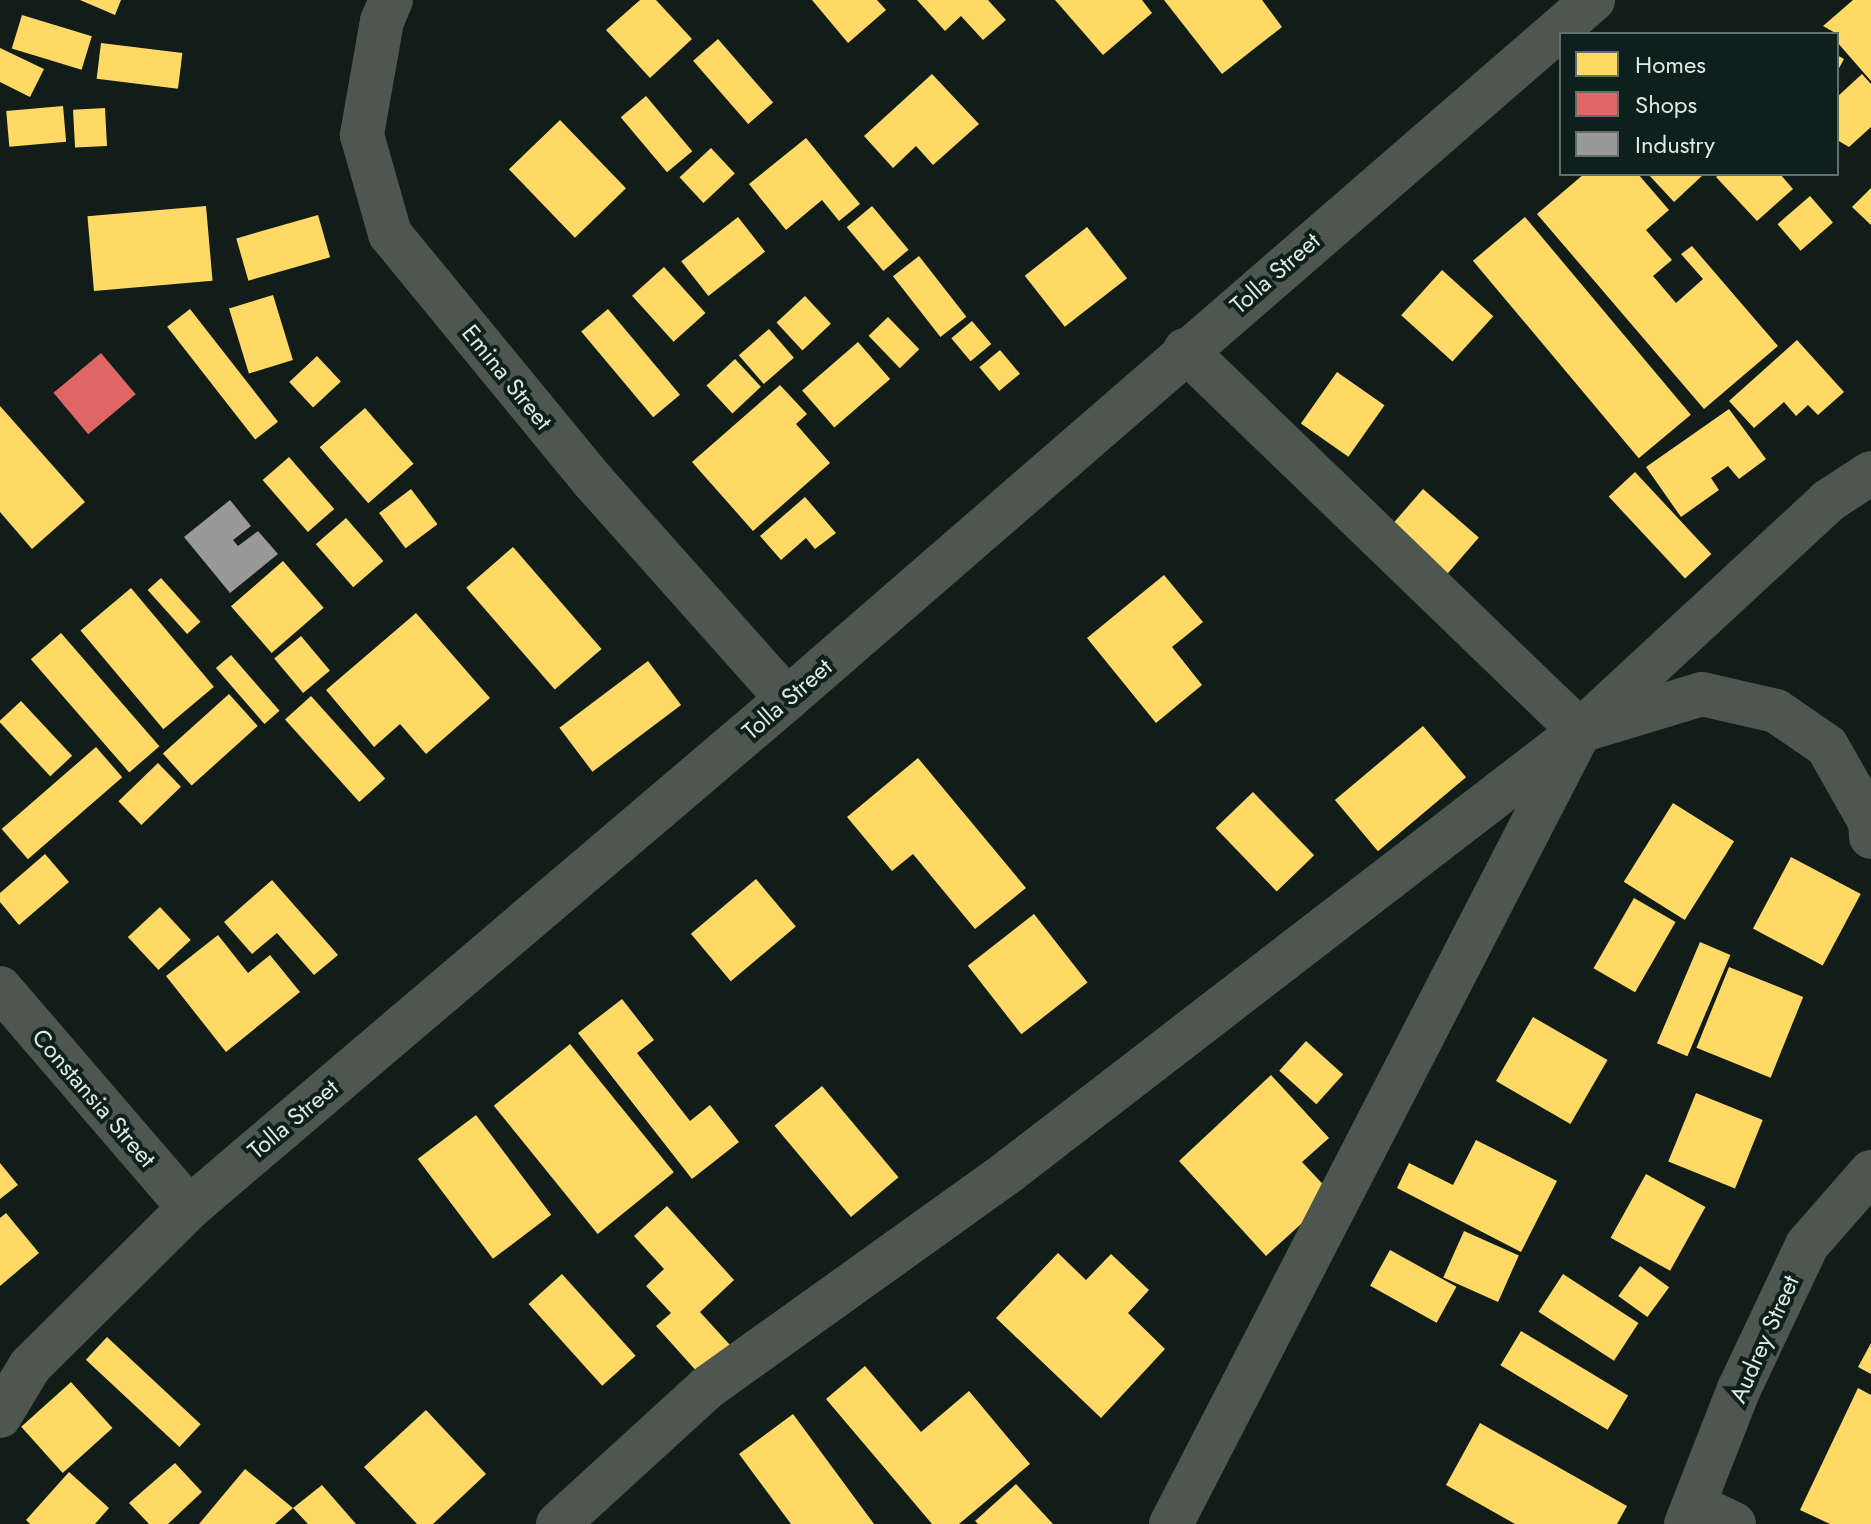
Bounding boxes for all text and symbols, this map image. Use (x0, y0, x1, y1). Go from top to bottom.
legend (1559, 32, 1839, 176)
text: Homes (1635, 47, 1706, 82)
text: Shops (1635, 87, 1697, 122)
text: Industry (1635, 127, 1715, 162)
street label: Tolla Street (1224, 226, 1326, 320)
street label: Emina Street (456, 319, 558, 435)
street label: Tolla Street (736, 652, 838, 746)
street label: Constansia Street (26, 1023, 162, 1173)
street label: Tolla Street (242, 1073, 344, 1165)
street label: Audrey Street (1723, 1271, 1805, 1407)

